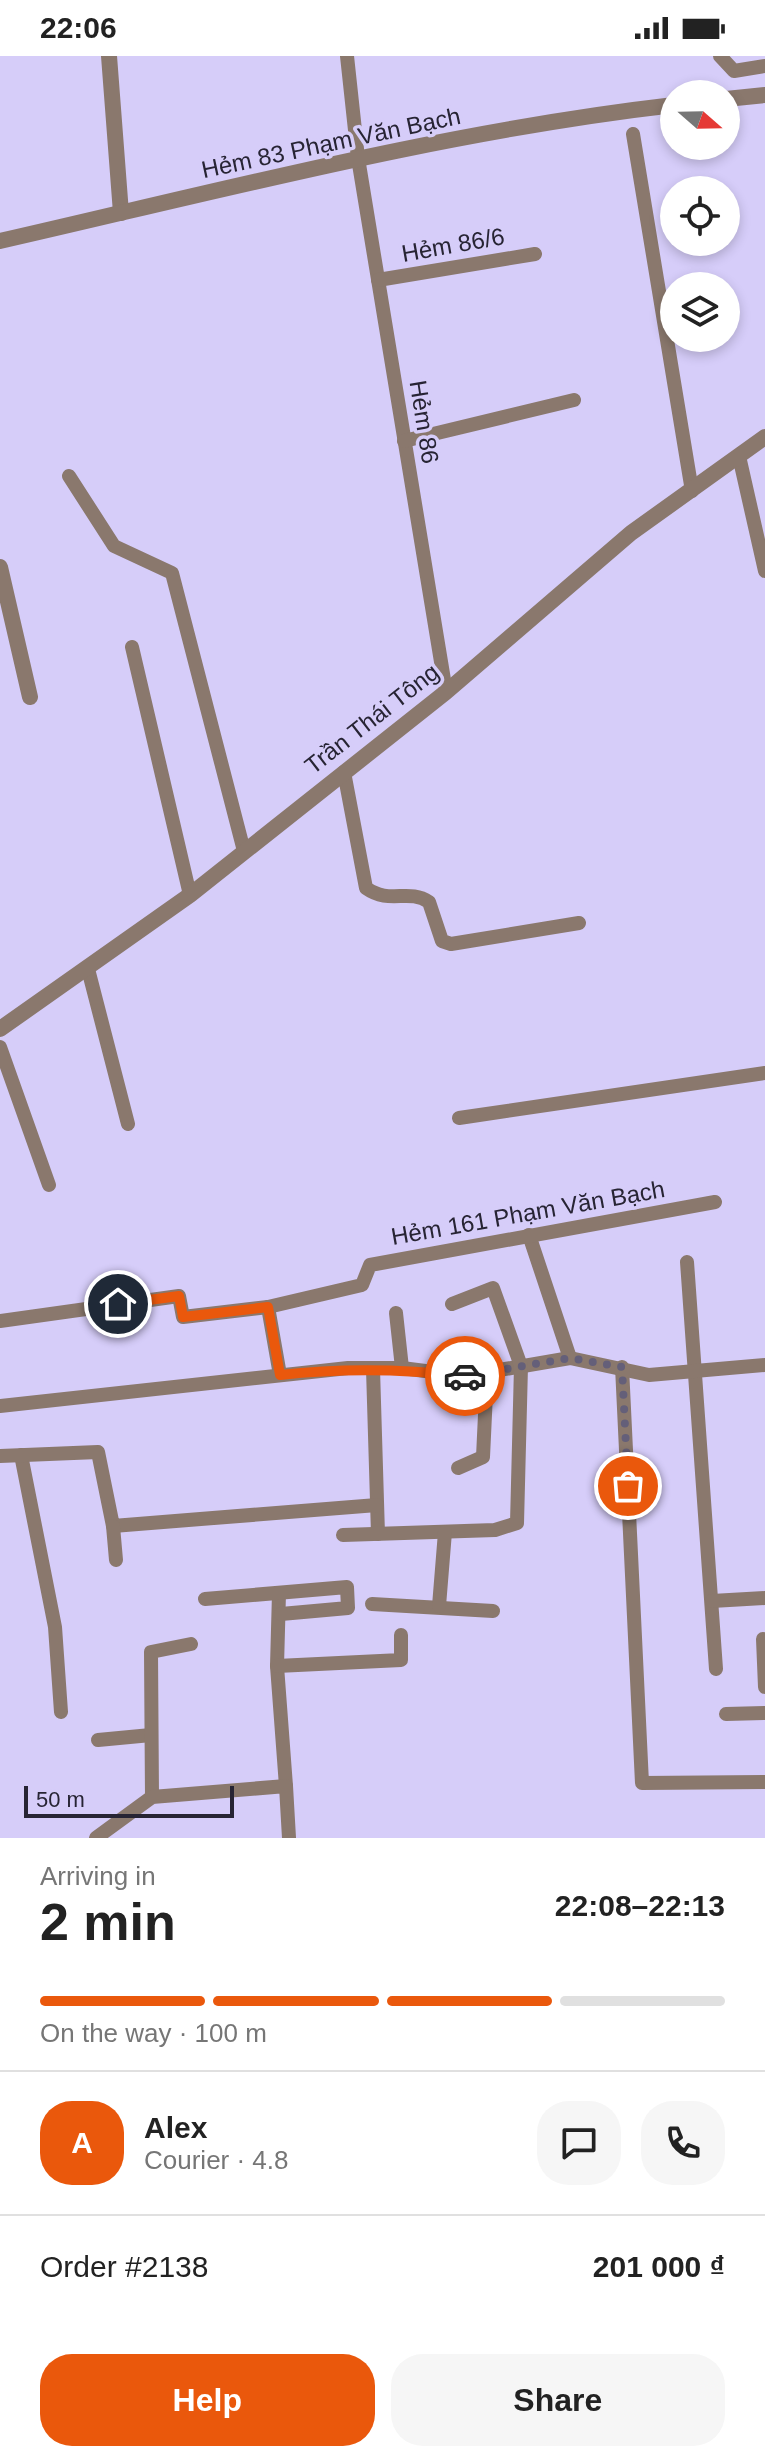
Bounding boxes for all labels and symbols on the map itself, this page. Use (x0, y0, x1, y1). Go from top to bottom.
north arrow (660, 80, 740, 160)
street label: Hẻm 83 Phạm Văn Bạch (199, 102, 463, 183)
street label: Hẻm 86/6 (399, 222, 506, 267)
street label: Hẻm 86 (405, 378, 444, 466)
street label: Trần Thái Tông (299, 658, 444, 779)
street label: Hẻm 161 Phạm Văn Bạch (389, 1175, 667, 1250)
pin (84, 1270, 152, 1338)
courier (425, 1336, 505, 1416)
pin (594, 1452, 662, 1520)
scale bar (24, 1782, 234, 1818)

